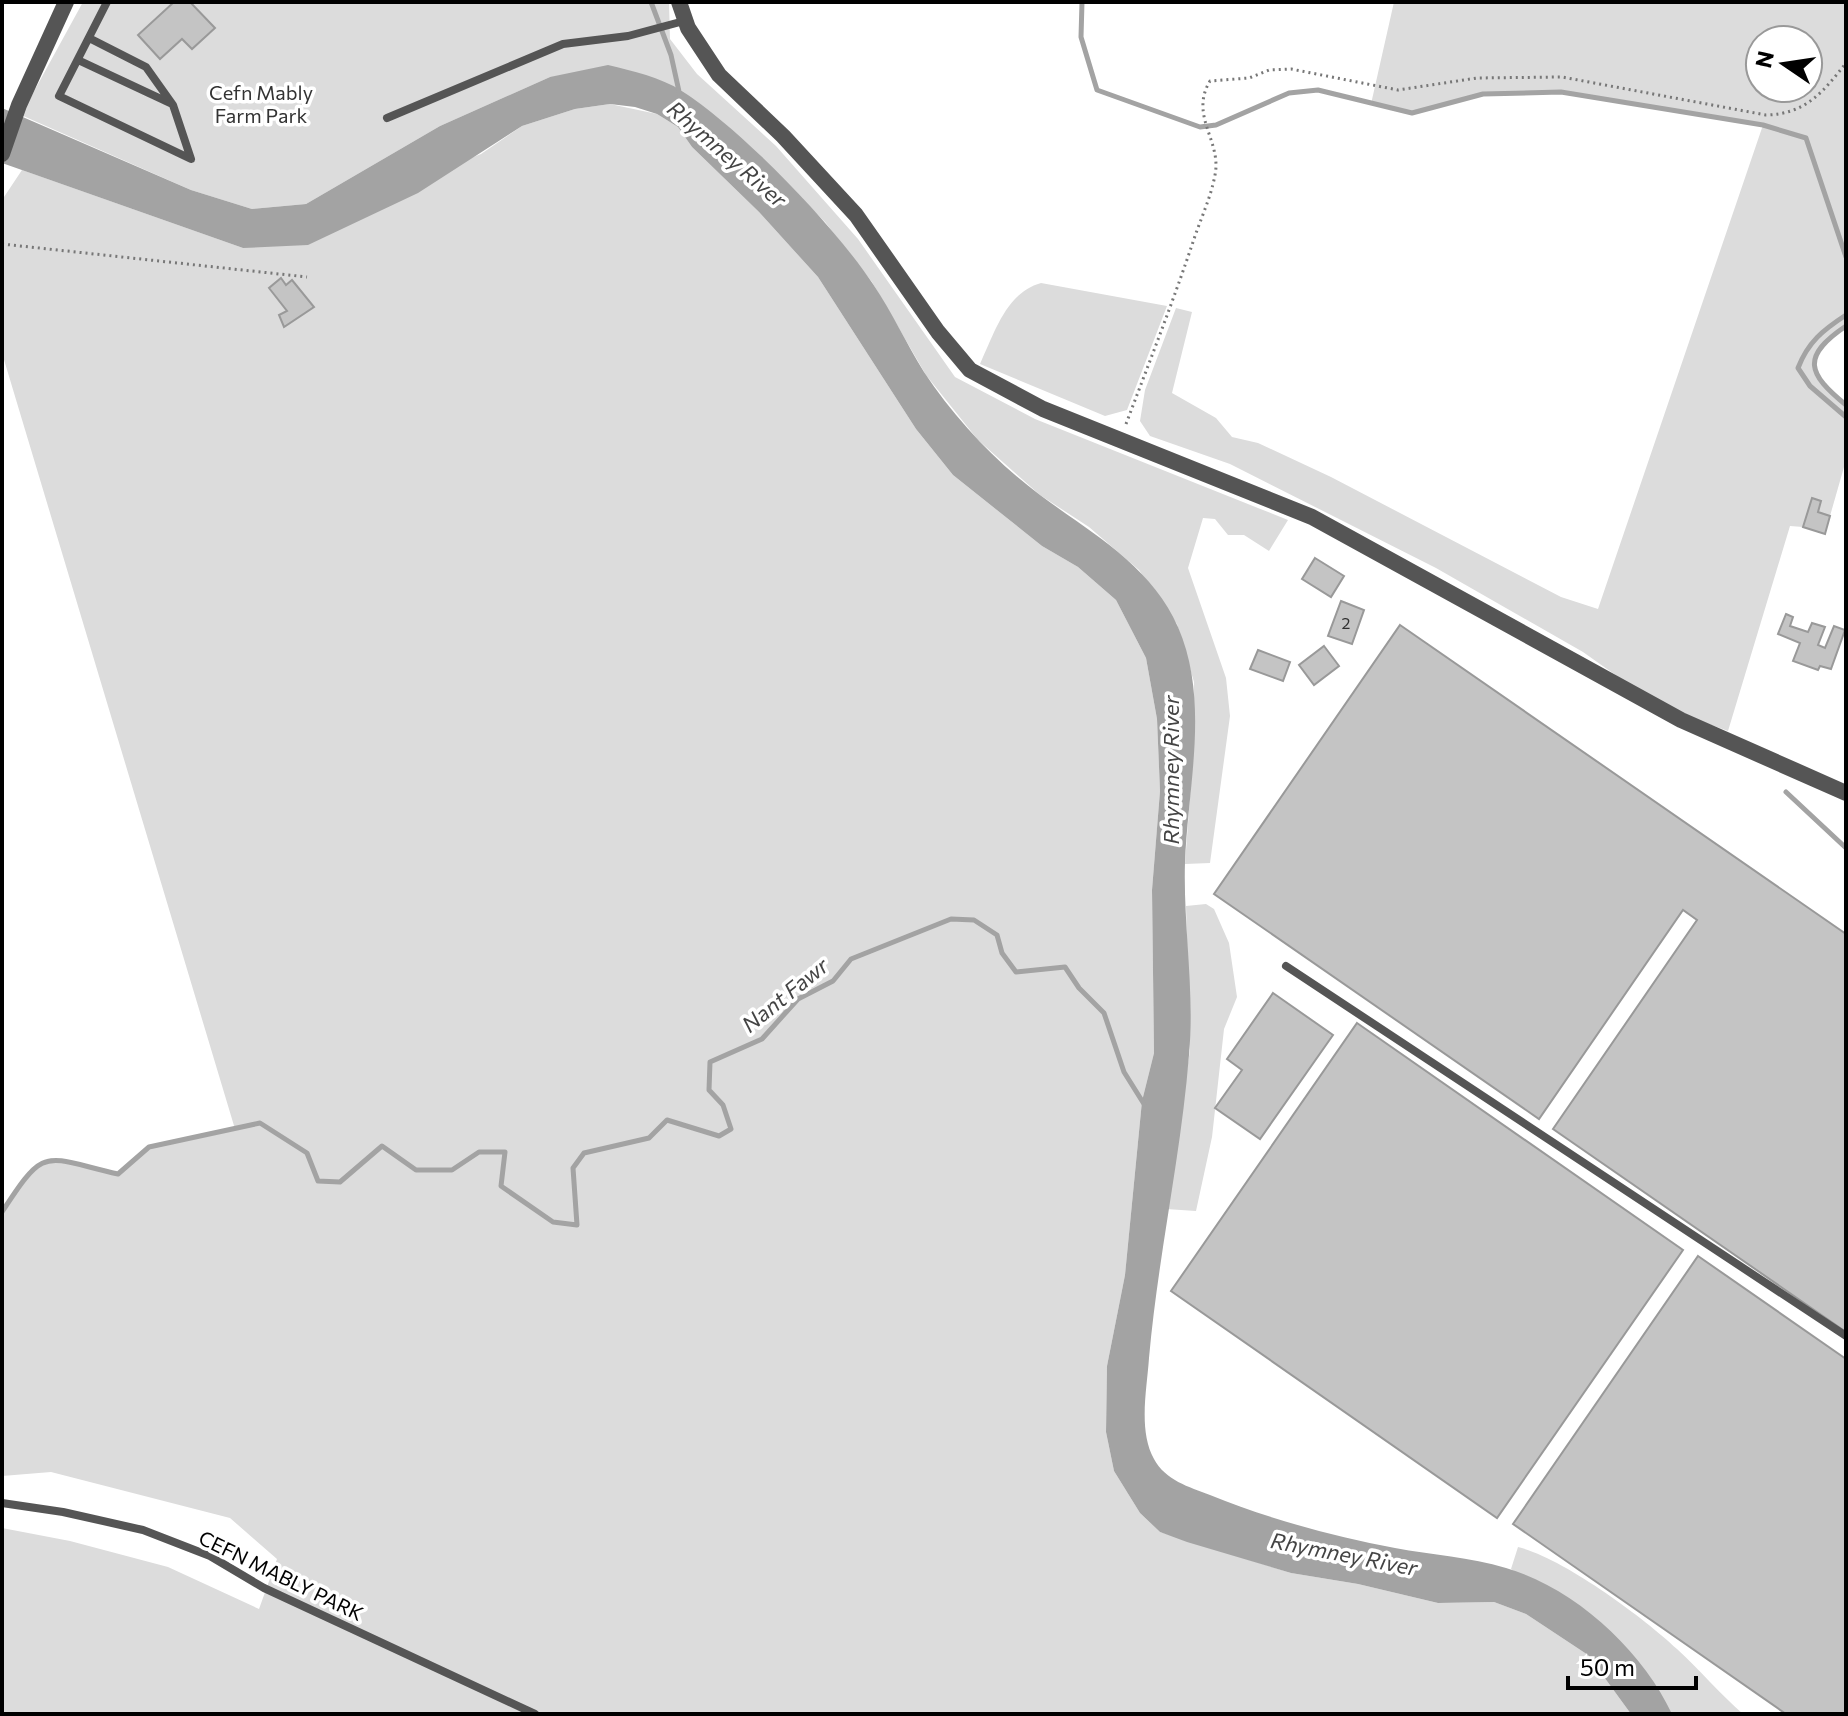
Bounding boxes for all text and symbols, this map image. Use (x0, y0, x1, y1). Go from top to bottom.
north arrow (1744, 24, 1824, 104)
text: N (1749, 48, 1779, 70)
park label: Cefn Mably Farm Park (209, 80, 313, 127)
water label: Rhymney River (662, 95, 793, 213)
house number: 2 (1342, 613, 1351, 632)
water label: Rhymney River (1157, 694, 1184, 844)
water label: Nant Fawr (736, 951, 834, 1038)
street label: CEFN MABLY PARK (195, 1525, 368, 1625)
water label: Rhymney River (1268, 1526, 1421, 1581)
scale bar (1568, 1640, 1696, 1690)
text: 50 m (1580, 1652, 1635, 1681)

